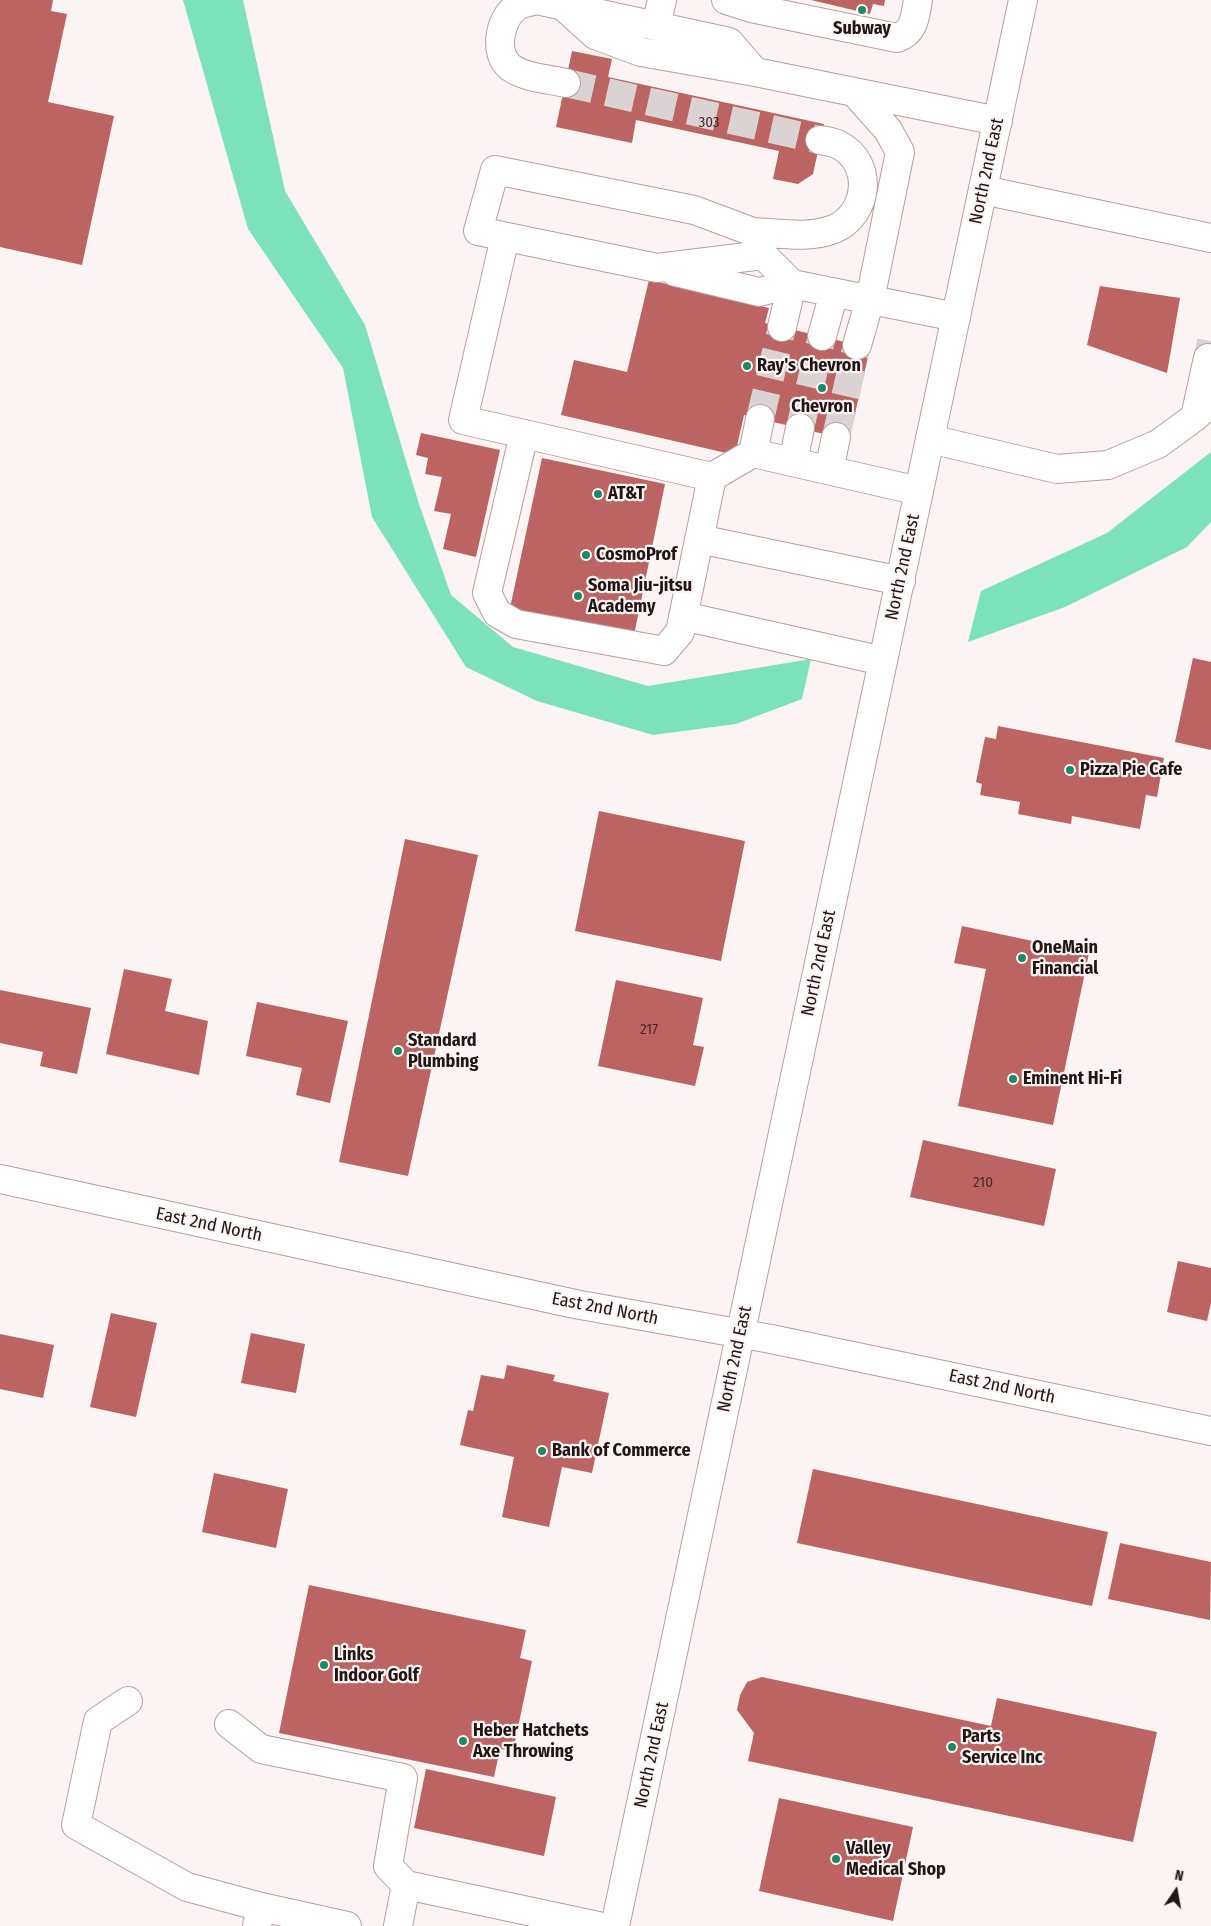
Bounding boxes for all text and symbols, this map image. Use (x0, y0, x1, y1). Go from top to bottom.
marker: Subway (856, 4, 868, 16)
place label: Subway (833, 18, 891, 40)
house number: 303 (698, 114, 720, 132)
street label: North 2nd East (965, 116, 1009, 226)
place label: Ray's Chevron (757, 355, 861, 377)
marker: Ray's Chevron (741, 360, 753, 372)
marker: Chevron (816, 382, 828, 394)
place label: Chevron (791, 396, 853, 418)
place label: AT&T (608, 483, 645, 505)
marker: AT&T (592, 488, 604, 500)
street label: North 2nd East (881, 512, 925, 622)
place label: CosmoProf (596, 544, 677, 566)
marker: CosmoProf (580, 549, 592, 561)
place label: Soma Jiu-jitsu Academy (588, 575, 692, 618)
marker: Soma Jiu-jitsu Academy (572, 590, 584, 602)
place label: Pizza Pie Cafe (1080, 759, 1182, 781)
marker: Pizza Pie Cafe (1064, 764, 1076, 776)
street label: North 2nd East (797, 908, 841, 1018)
place label: OneMain Financial (1032, 937, 1098, 980)
marker: OneMain Financial (1016, 952, 1028, 964)
house number: 217 (640, 1021, 658, 1039)
place label: Standard Plumbing (408, 1030, 478, 1072)
marker: Standard Plumbing (392, 1045, 404, 1057)
place label: Eminent Hi-Fi (1023, 1068, 1122, 1090)
marker: Eminent Hi-Fi (1007, 1073, 1019, 1085)
house number: 210 (973, 1174, 993, 1192)
street label: East 2nd North (154, 1203, 264, 1247)
street label: East 2nd North (550, 1288, 660, 1330)
street label: North 2nd East (713, 1304, 757, 1414)
street label: East 2nd North (947, 1365, 1057, 1409)
place label: Bank of Commerce (552, 1440, 691, 1462)
marker: Bank of Commerce (536, 1445, 548, 1457)
place label: Links Indoor Golf (334, 1644, 419, 1686)
marker: Links Indoor Golf (318, 1659, 330, 1671)
street label: North 2nd East (630, 1700, 674, 1810)
place label: Heber Hatchets Axe Throwing (473, 1720, 589, 1762)
place label: Parts Service Inc (962, 1726, 1043, 1768)
marker: Heber Hatchets Axe Throwing (457, 1735, 469, 1747)
marker: Parts Service Inc (946, 1741, 958, 1753)
place label: Valley Medical Shop (846, 1838, 946, 1880)
marker: Valley Medical Shop (830, 1853, 842, 1865)
north arrow (1151, 1866, 1201, 1916)
text: N (1173, 1867, 1185, 1885)

